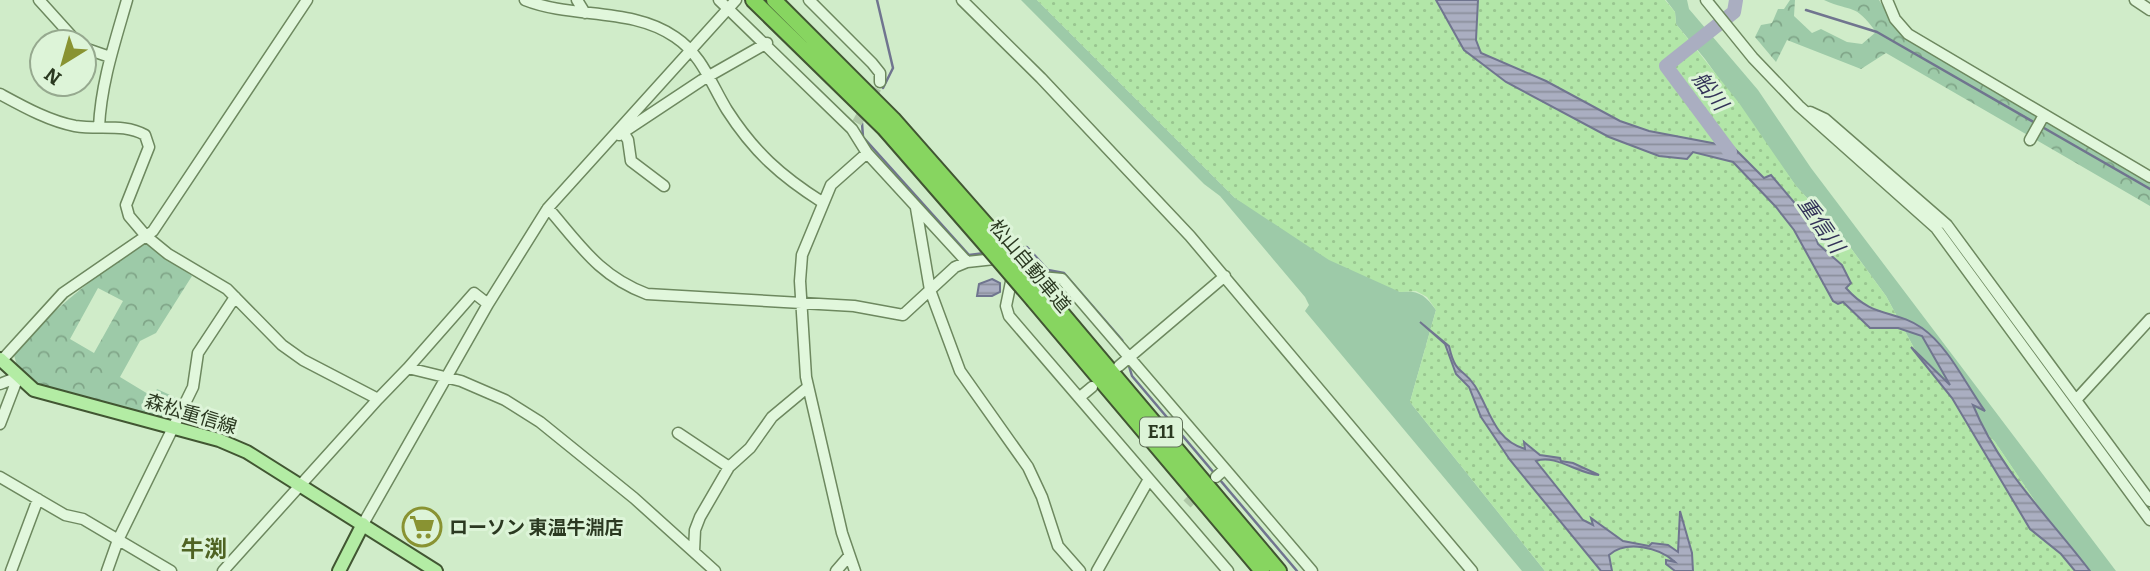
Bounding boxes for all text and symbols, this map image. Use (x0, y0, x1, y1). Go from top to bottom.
north arrow (28, 28, 98, 98)
text: N (40, 62, 66, 90)
water label: 船川 (1687, 66, 1734, 117)
water label: 重信川 (1792, 192, 1851, 260)
street label: 松山自動車道 (985, 215, 1075, 317)
street label: 森松重信線 (142, 389, 240, 439)
road number: E11 (1140, 418, 1182, 446)
supermarket icon: ローソン 東温牛淵店 (401, 506, 443, 548)
place label: ローソン 東温牛淵店 (449, 516, 623, 539)
district label: 牛渕 (181, 535, 227, 563)

